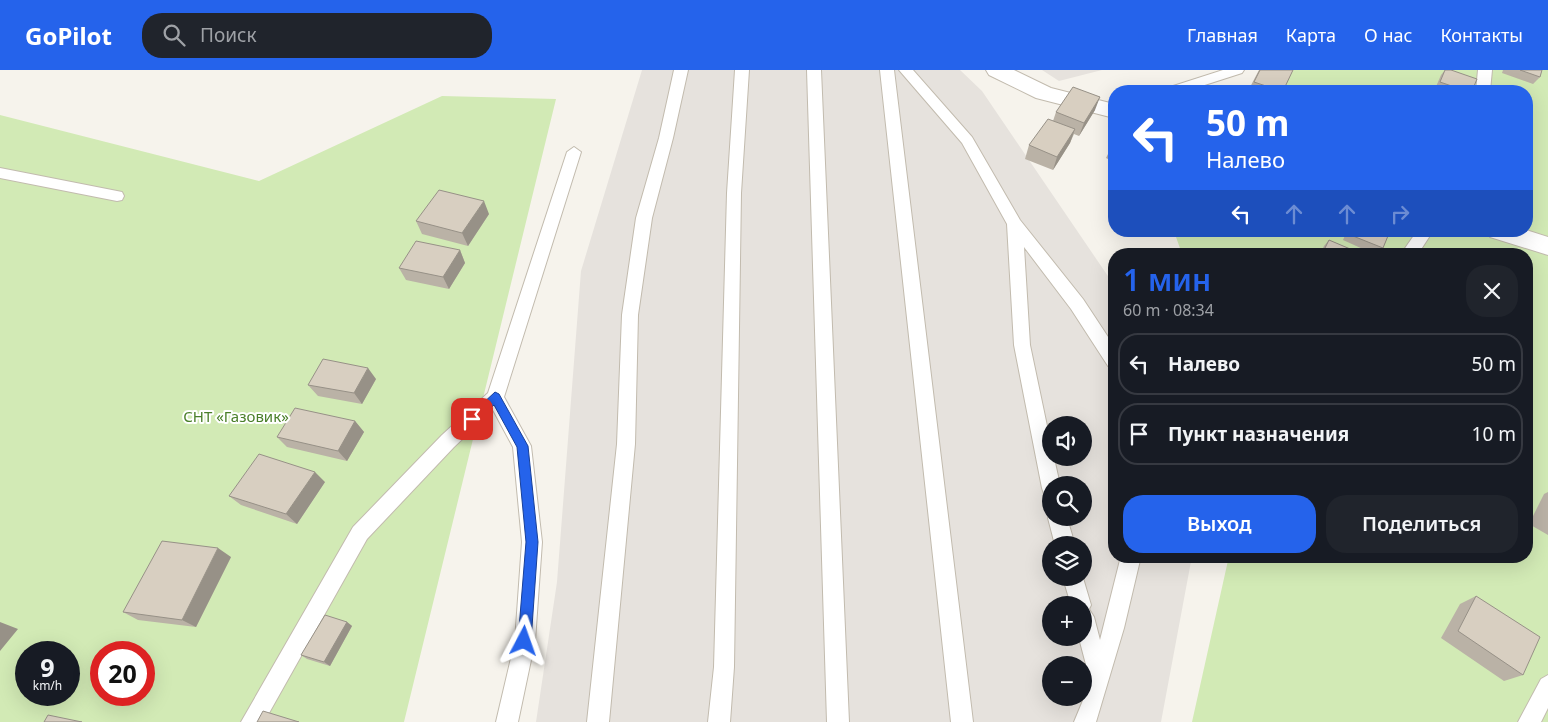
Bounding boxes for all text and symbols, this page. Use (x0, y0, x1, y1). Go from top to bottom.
search box (142, 13, 492, 58)
text: GoPilot (25, 19, 112, 52)
icon: search (160, 21, 188, 49)
text: Поиск (200, 22, 257, 48)
text: Главная (1187, 23, 1258, 47)
text: Карта (1286, 23, 1336, 47)
text: О нас (1364, 23, 1412, 47)
text: Контакты (1440, 23, 1523, 47)
text: 50 m (1206, 99, 1289, 146)
icon: left (1123, 105, 1188, 170)
text: Налево (1206, 144, 1285, 174)
icon: left (1227, 200, 1255, 228)
icon: ahead (1280, 200, 1308, 228)
icon: ahead (1333, 200, 1361, 228)
icon: right (1386, 200, 1414, 228)
text: 1 мин (1123, 259, 1211, 300)
button: close (1466, 265, 1518, 317)
text: 60 m · 08:34 (1123, 299, 1214, 321)
icon: left (1125, 350, 1153, 378)
text: Налево (1168, 351, 1240, 377)
text: 50 m (1472, 351, 1516, 377)
pin (451, 398, 493, 440)
icon: arrive (458, 405, 486, 433)
park label: СНТ «Газовик» (183, 406, 289, 426)
map controls (1042, 416, 1092, 706)
button: sound (1042, 416, 1092, 466)
icon: arrive (1125, 420, 1153, 448)
text: Пункт назначения (1168, 421, 1349, 447)
text: 10 m (1472, 421, 1516, 447)
button: search (1042, 476, 1092, 526)
button: Выход (1123, 495, 1316, 553)
button: Поделиться (1326, 495, 1518, 553)
button: layers (1042, 536, 1092, 586)
button: + (1042, 596, 1092, 646)
position arrow (497, 614, 549, 666)
speed limit sign: 20 (90, 641, 155, 706)
text: 9 (40, 650, 55, 684)
button: − (1042, 656, 1092, 706)
text: km/h (33, 677, 62, 694)

